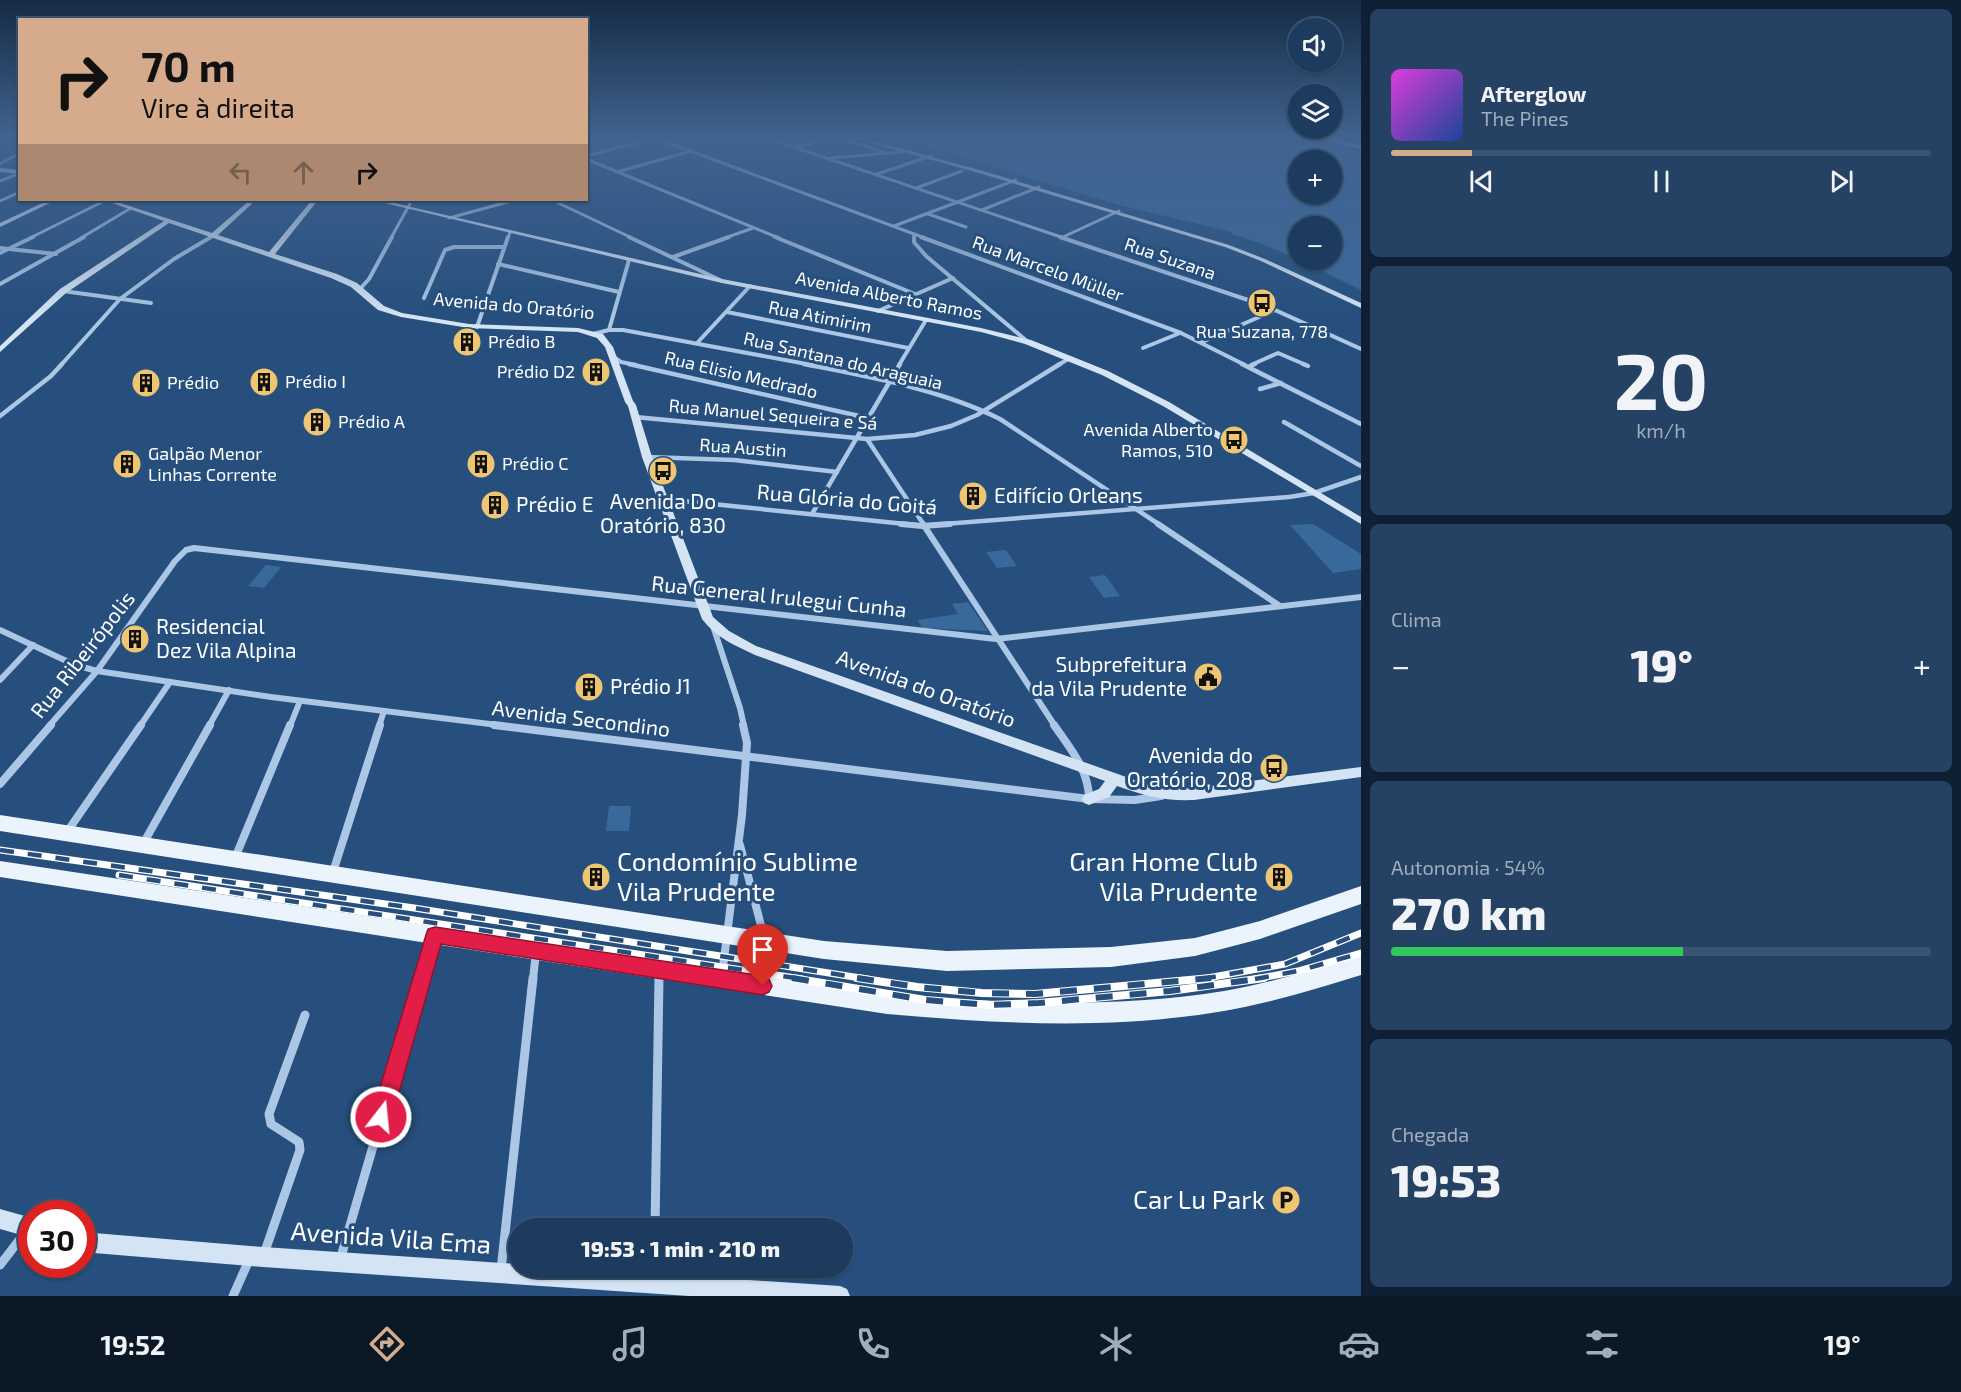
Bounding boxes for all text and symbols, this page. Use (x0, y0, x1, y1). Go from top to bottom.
map controls (1288, 18, 1342, 270)
button: sound (1288, 18, 1342, 72)
text: 70 m (141, 40, 236, 90)
icon: right (42, 42, 120, 120)
text: Afterglow (1481, 80, 1586, 106)
button: layers (1288, 84, 1342, 138)
text: Vire à direita (141, 91, 295, 123)
text: The Pines (1481, 106, 1569, 130)
button: + (1288, 150, 1342, 204)
icon: left (224, 156, 257, 189)
icon: ahead (287, 156, 320, 189)
icon: right (350, 156, 383, 189)
icon: previous (1465, 165, 1498, 198)
icon: pause (1645, 165, 1678, 198)
icon: next (1825, 165, 1858, 198)
button: − (1288, 216, 1342, 270)
street label: Rua Marcelo Müller (970, 230, 1127, 306)
street label: Rua Suzana (1122, 232, 1219, 284)
street label: Avenida Alberto Ramos (794, 266, 984, 324)
street label: Avenida do Oratório (433, 287, 596, 323)
bus stop icon: Rua Suzana, 778 (1246, 287, 1278, 319)
street label: Rua Atimirim (767, 295, 874, 337)
place label: Rua Suzana, 778 (1196, 320, 1328, 342)
building icon: Prédio B (451, 326, 483, 358)
street label: Rua Santana do Araguaia (741, 326, 945, 394)
place label: Prédio B (488, 330, 555, 352)
text: 20 (1614, 332, 1708, 426)
street label: Rua Elisio Medrado (663, 346, 820, 402)
building icon: Prédio D2 (580, 356, 612, 388)
place label: Prédio D2 (497, 360, 575, 382)
building icon: Prédio I (248, 366, 280, 398)
building icon: Prédio (130, 367, 162, 399)
place label: Prédio I (285, 370, 346, 392)
place label: Prédio (167, 371, 219, 393)
street label: Rua Manuel Sequeira e Sá (668, 394, 878, 434)
building icon: Prédio A (301, 406, 333, 438)
place label: Prédio A (338, 410, 406, 432)
place label: Avenida Alberto Ramos, 510 (1084, 418, 1213, 461)
text: km/h (1636, 418, 1686, 442)
bus stop icon: Avenida Alberto Ramos, 510 (1218, 424, 1250, 456)
street label: Rua Austin (699, 433, 787, 461)
place label: Galpão Menor Linhas Corrente (148, 442, 277, 485)
building icon: Galpão Menor Linhas Corrente (111, 448, 143, 480)
building icon: Prédio C (465, 448, 497, 480)
place label: Prédio C (502, 452, 569, 474)
bus stop icon: Avenida Do Oratório, 830 (647, 455, 679, 487)
street label: Rua Glória do Goitá (756, 478, 938, 519)
building icon: Edifício Orleans (957, 480, 989, 512)
place label: Edifício Orleans (994, 482, 1143, 507)
place label: Avenida Do Oratório, 830 (600, 488, 726, 537)
building icon: Prédio E (479, 489, 511, 521)
place label: Prédio E (516, 491, 593, 516)
street label: Rua General Irulegui Cunha (650, 570, 908, 621)
street label: Rua Ribeirópolis (25, 586, 139, 722)
text: Clima (1391, 607, 1442, 631)
place label: Residencial Dez Vila Alpina (156, 613, 296, 662)
building icon: Residencial Dez Vila Alpina (119, 623, 151, 655)
text: 19° (1630, 637, 1693, 691)
street label: Avenida do Oratório (834, 644, 1019, 732)
text: − (1391, 645, 1410, 685)
text: + (1913, 645, 1931, 685)
place label: Subprefeitura da Vila Prudente (1031, 651, 1187, 700)
public building icon: Subprefeitura da Vila Prudente (1192, 661, 1224, 693)
building icon: Prédio J1 (573, 671, 605, 703)
place label: Prédio J1 (610, 673, 691, 698)
street label: Avenida Secondino (491, 694, 672, 741)
place label: Avenida do Oratório, 208 (1127, 742, 1253, 791)
bus stop icon: Avenida do Oratório, 208 (1258, 752, 1290, 784)
place label: Condomínio Sublime Vila Prudente (617, 845, 858, 906)
place label: Gran Home Club Vila Prudente (1069, 845, 1258, 906)
text: Autonomia · 54% (1391, 855, 1545, 879)
building icon: Condomínio Sublime Vila Prudente (580, 861, 612, 893)
building icon: Gran Home Club Vila Prudente (1263, 861, 1295, 893)
text: 270 km (1391, 885, 1546, 939)
pin (737, 924, 788, 986)
icon: arrive (746, 933, 779, 966)
position arrow (349, 1085, 413, 1149)
text: Chegada (1391, 1122, 1469, 1146)
text: 19:53 (1391, 1152, 1501, 1206)
place label: Car Lu Park (1133, 1183, 1265, 1214)
parking icon: Car Lu Park (1270, 1184, 1302, 1216)
speed limit sign: 30 (18, 1200, 96, 1278)
street label: Avenida Vila Ema (290, 1214, 492, 1259)
text: 19:53 · 1 min · 210 m (581, 1235, 780, 1261)
icon: directions (366, 1323, 408, 1365)
icon: music (609, 1323, 651, 1365)
icon: phone (852, 1323, 894, 1365)
icon: climate (1095, 1323, 1137, 1365)
icon: car (1338, 1323, 1380, 1365)
icon: filters (1581, 1323, 1623, 1365)
text: 19:52 (100, 1328, 166, 1360)
text: 19° (1824, 1328, 1860, 1360)

